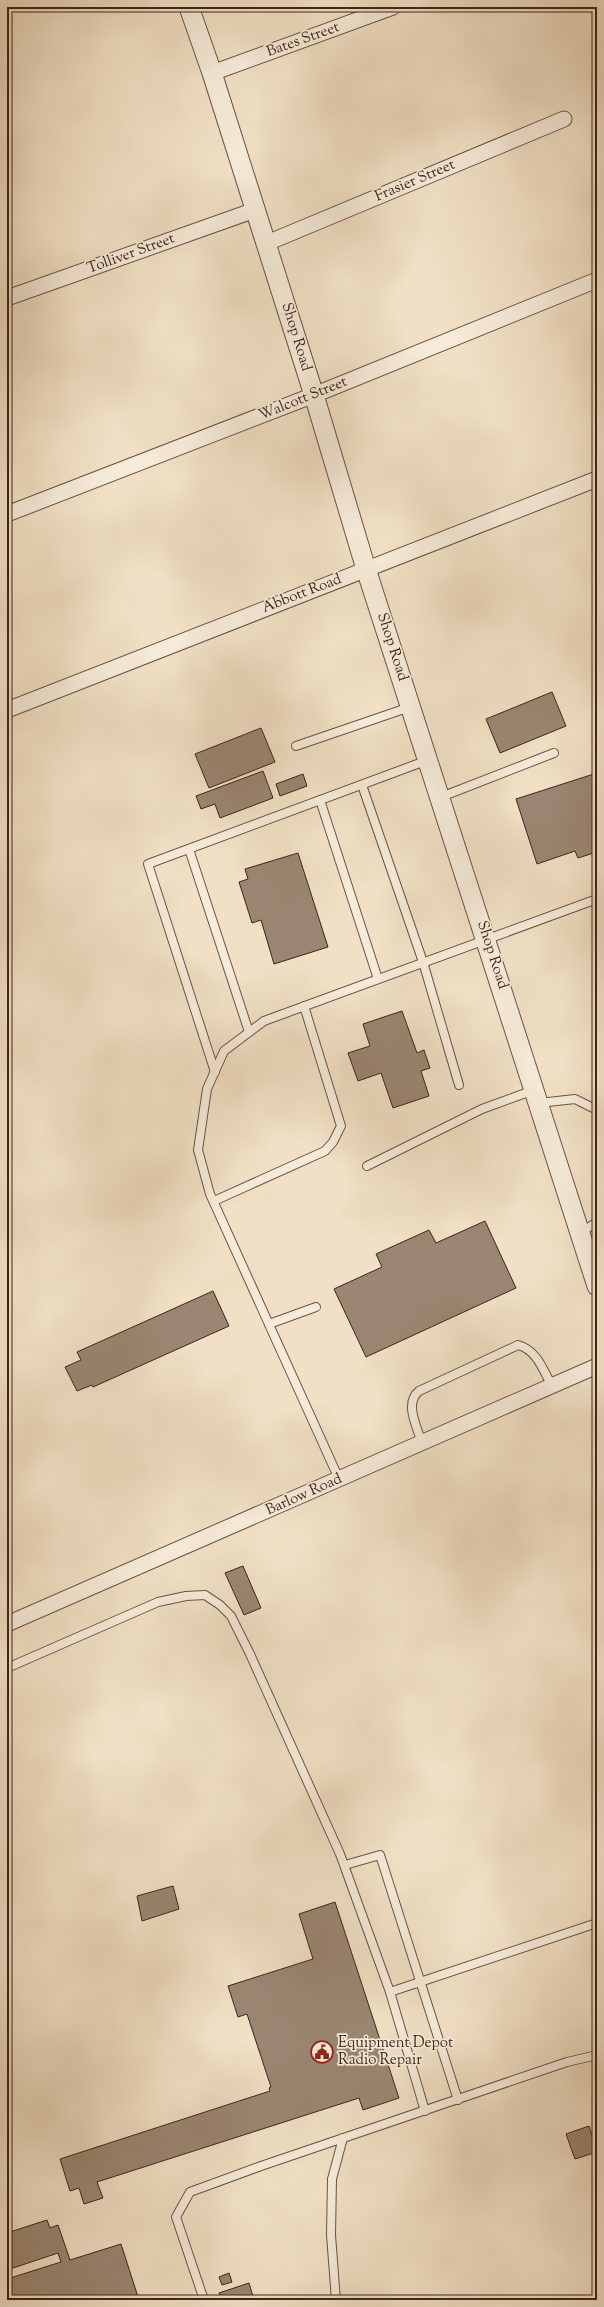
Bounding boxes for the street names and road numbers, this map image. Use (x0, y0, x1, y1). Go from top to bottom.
street label: Bates Street (264, 17, 342, 63)
street label: Frasier Street (372, 155, 458, 207)
street label: Tolliver Street (84, 228, 178, 280)
street label: Shop Road (276, 300, 317, 374)
street label: Walcott Street (256, 372, 350, 426)
street label: Abbott Road (259, 569, 345, 619)
street label: Shop Road (371, 610, 413, 684)
street label: Shop Road (471, 918, 513, 992)
street label: Barlow Road (262, 1469, 346, 1521)

